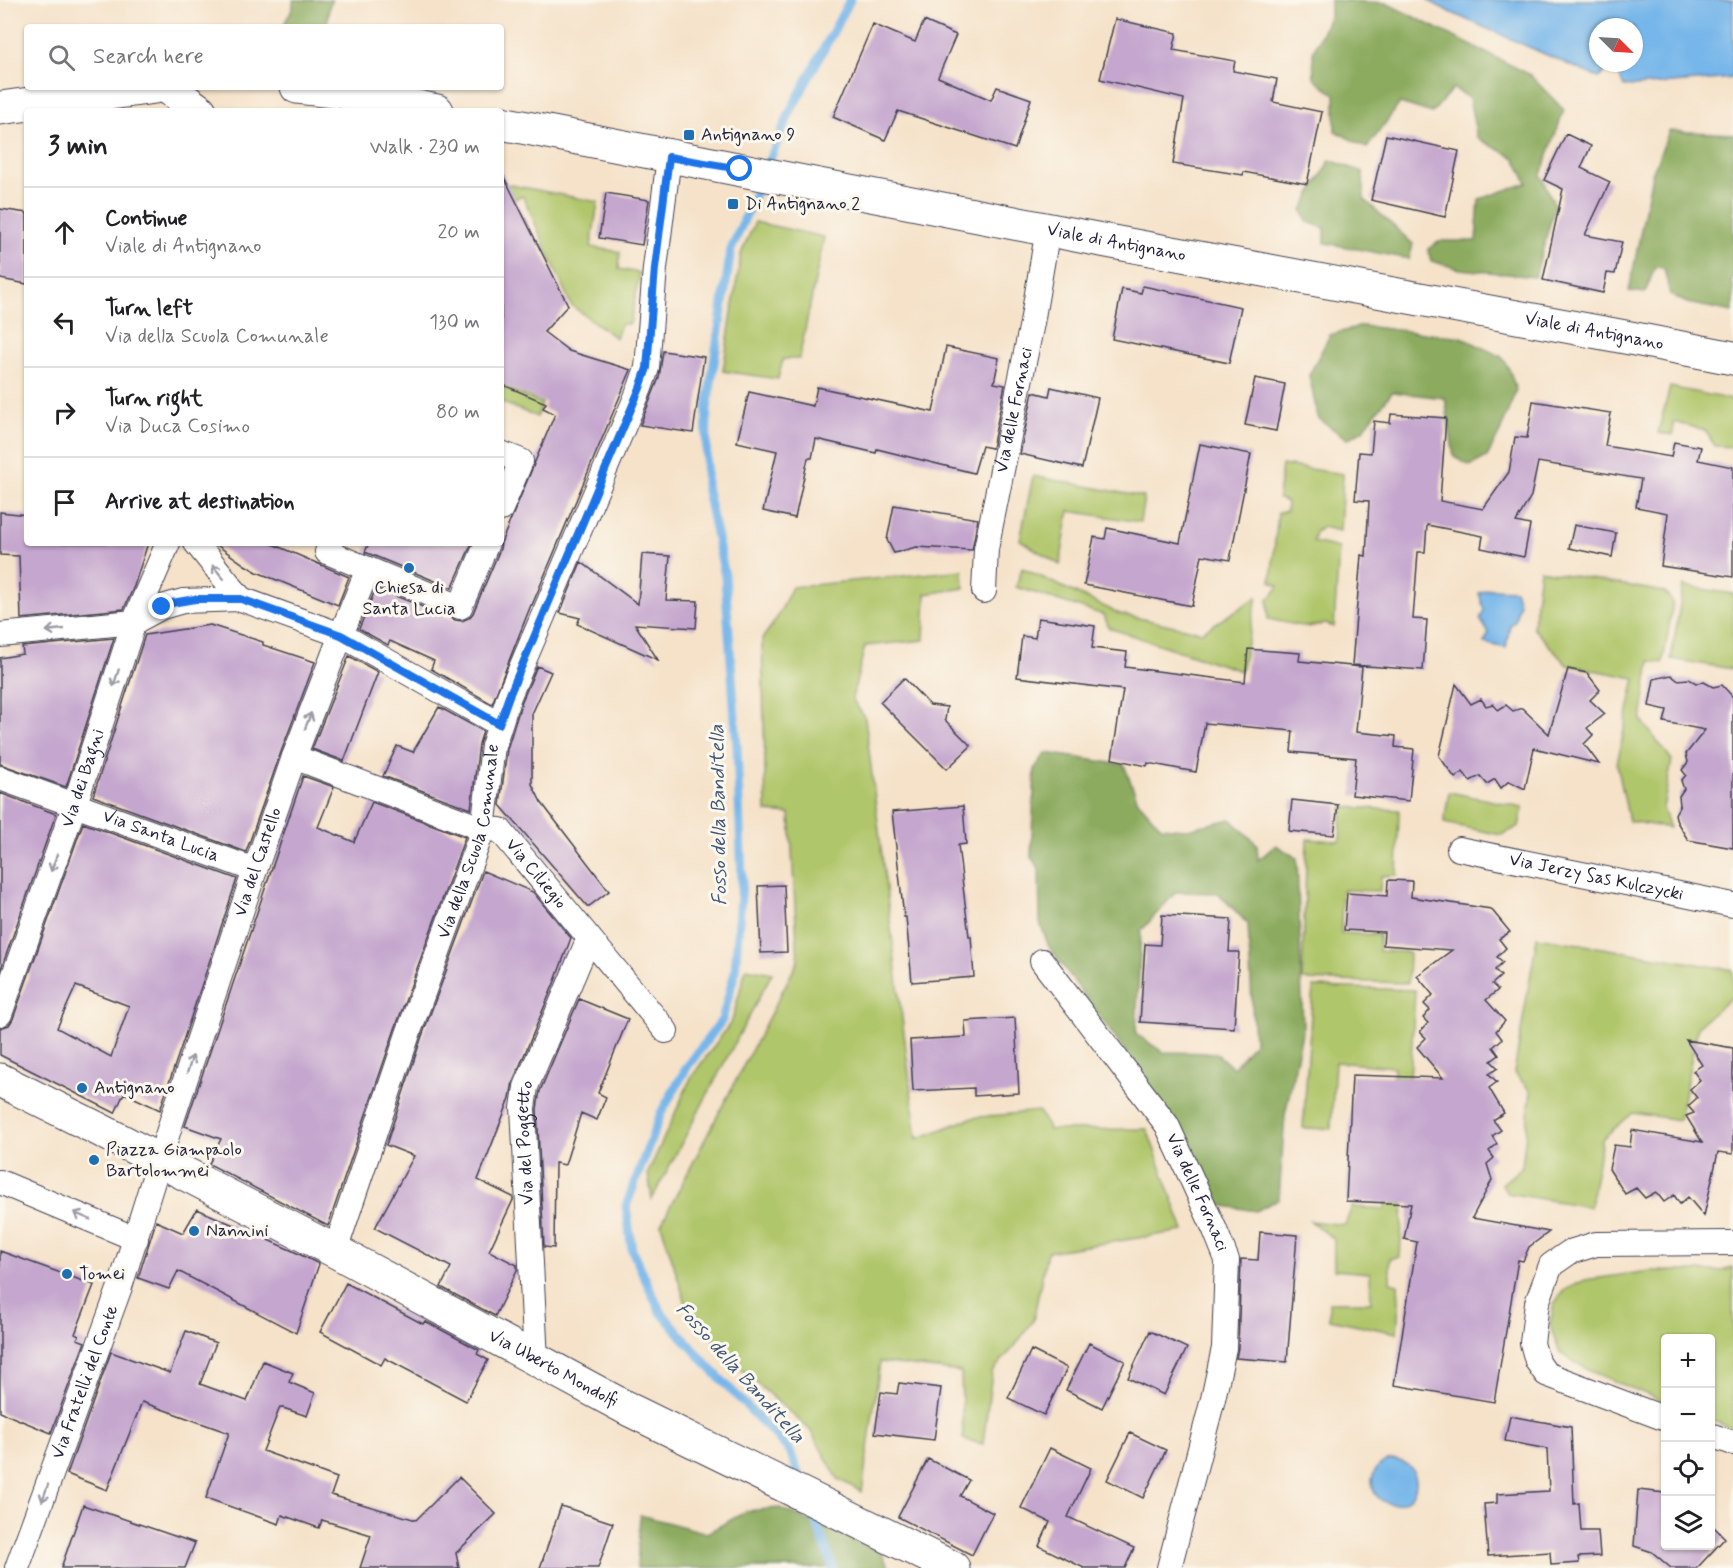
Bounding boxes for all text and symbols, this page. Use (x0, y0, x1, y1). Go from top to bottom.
north arrow (1589, 18, 1643, 72)
search box (24, 24, 504, 90)
icon: search (45, 41, 78, 74)
text: Search here (93, 43, 204, 71)
place label: Antignano 9 (701, 123, 795, 147)
marker: Antignano 9 (682, 128, 696, 142)
text: 3 min (48, 130, 108, 164)
text: Walk · 230 m (370, 134, 480, 161)
route start (726, 155, 752, 181)
place label: Di Antignano 2 (745, 192, 860, 216)
marker: Di Antignano 2 (726, 197, 740, 211)
text: Continue (105, 205, 187, 233)
icon: ahead (48, 216, 81, 249)
street label: Viale di Antignano (1045, 218, 1188, 267)
text: 20 m (437, 219, 480, 246)
text: Viale di Antignano (105, 233, 261, 260)
text: Turn left (105, 295, 193, 323)
icon: left (48, 306, 81, 339)
street label: Viale di Antignano (1523, 307, 1666, 356)
text: 130 m (429, 309, 480, 336)
text: Via della Scuola Comunale (105, 323, 329, 350)
street label: Via delle Fornaci (990, 345, 1039, 475)
text: Turn right (105, 385, 203, 413)
icon: right (48, 396, 81, 429)
text: 80 m (436, 399, 480, 426)
text: Via Duca Cosimo (105, 413, 250, 440)
icon: arrive (48, 486, 81, 519)
text: Arrive at destination (105, 488, 295, 516)
marker: Chiesa di Santa Lucia (402, 561, 416, 575)
one-way arrow (212, 564, 225, 580)
place label: Chiesa di Santa Lucia (362, 576, 456, 621)
route end (148, 593, 174, 619)
one-way arrow (45, 625, 65, 636)
one-way arrow (109, 668, 120, 687)
one-way arrow (303, 712, 314, 731)
water label: Fosso della Banditella (704, 724, 734, 906)
street label: Via dei Bagni (56, 726, 111, 831)
street label: Via della Scuola Comunale (432, 743, 505, 942)
street label: Via Santa Lucia (99, 804, 222, 868)
street label: Via del Castello (228, 804, 288, 920)
street label: Via Ciliegio (500, 833, 572, 914)
street label: Via Jerzy Sas Kulczycki (1507, 848, 1685, 907)
one-way arrow (48, 853, 59, 872)
one-way arrow (186, 1055, 197, 1074)
place label: Antignano (94, 1076, 175, 1100)
street label: Via del Poggetto (511, 1076, 540, 1205)
marker: Antignano (75, 1081, 89, 1095)
street label: Via delle Fornaci (1160, 1129, 1234, 1255)
place label: Piazza Giampaolo Bartolommei (106, 1138, 242, 1183)
marker: Piazza Giampaolo Bartolommei (87, 1153, 101, 1167)
one-way arrow (73, 1210, 91, 1221)
place label: Nannini (206, 1219, 268, 1243)
marker: Nannini (187, 1224, 201, 1238)
place label: Tomei (79, 1262, 125, 1286)
marker: Tomei (60, 1267, 74, 1281)
water label: Fosso della Banditella (669, 1297, 811, 1449)
street label: Via Fratelli del Conte (46, 1302, 124, 1462)
street label: Via Uberto Mondolfi (484, 1324, 622, 1413)
map controls (1661, 1334, 1715, 1550)
button: + (1661, 1334, 1715, 1388)
button: − (1661, 1388, 1715, 1442)
button: locate (1661, 1442, 1715, 1496)
one-way arrow (38, 1483, 49, 1502)
button: layers (1661, 1496, 1715, 1550)

